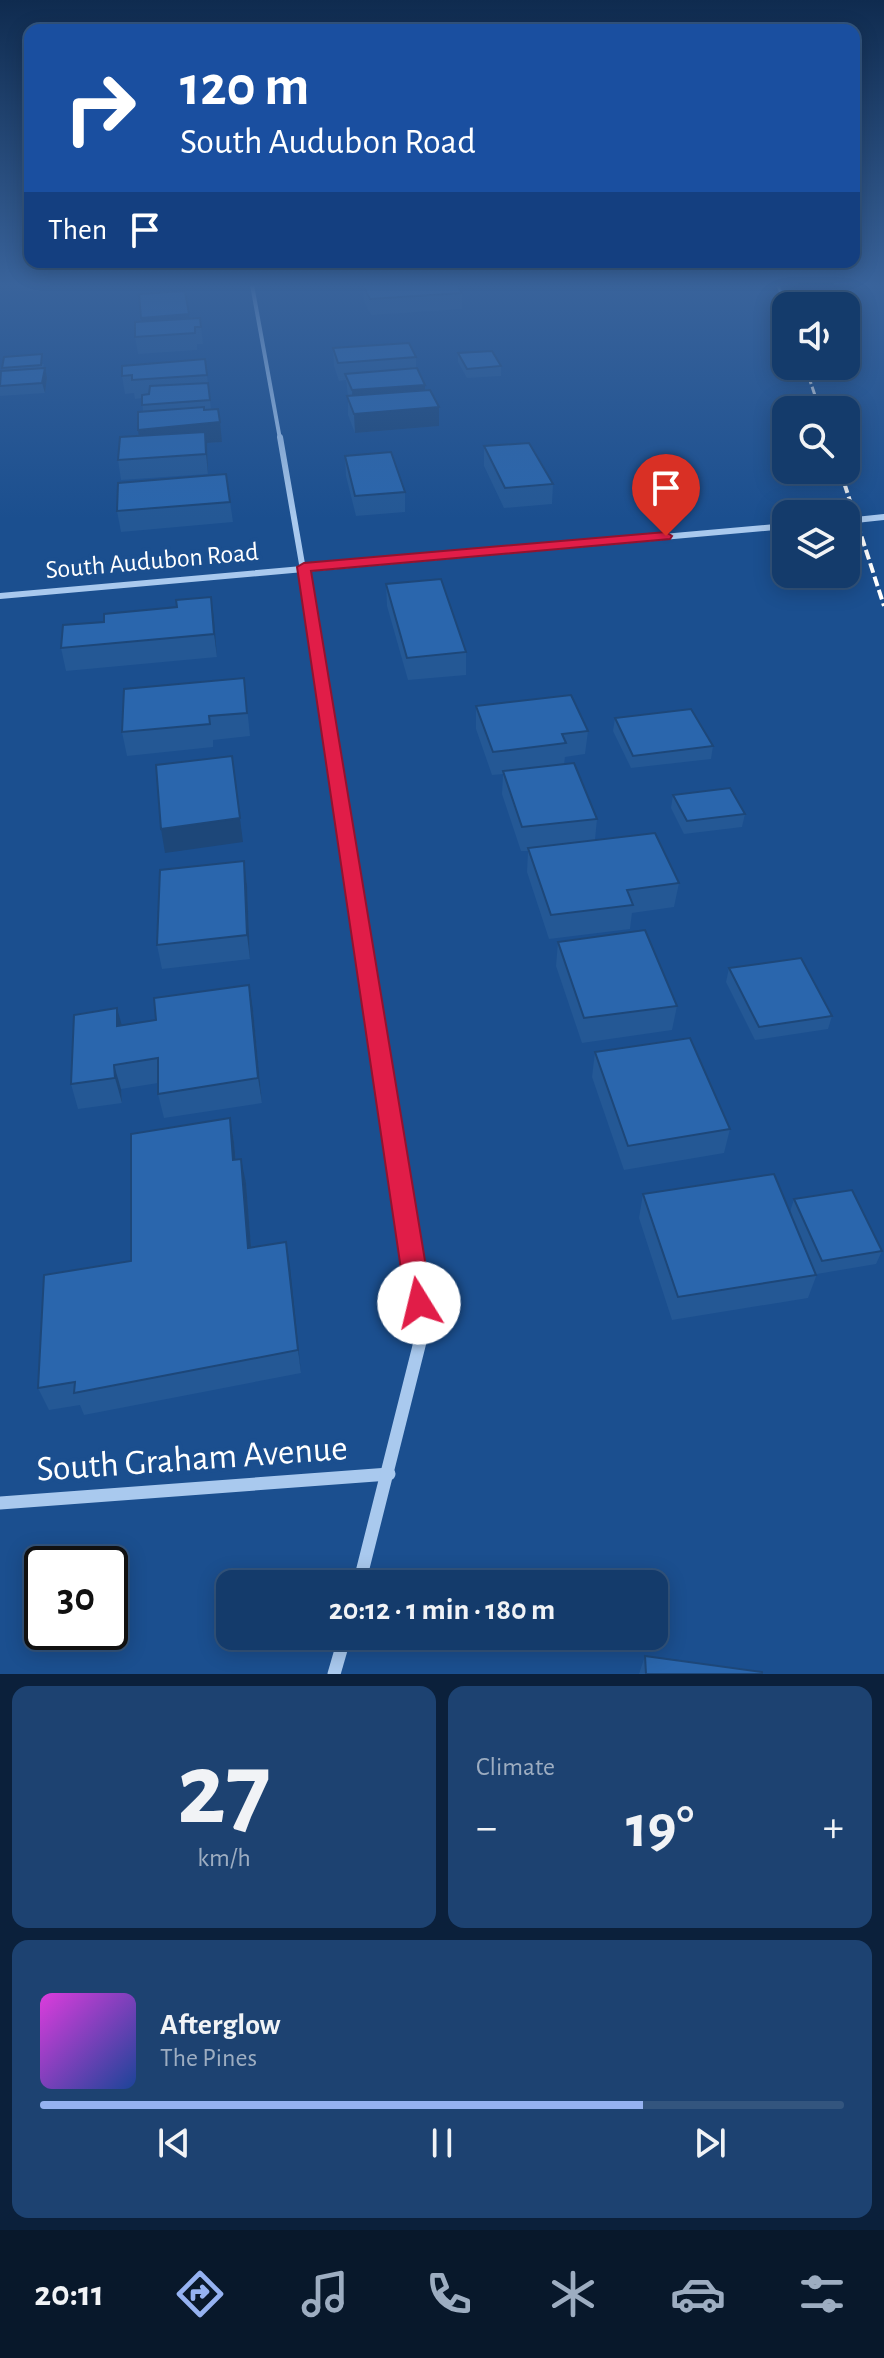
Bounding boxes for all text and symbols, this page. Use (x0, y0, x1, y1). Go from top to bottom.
icon: right (48, 56, 152, 160)
text: 120 m (180, 59, 309, 115)
text: South Audubon Road (180, 124, 476, 160)
icon: arrive (123, 208, 167, 252)
text: Then (48, 215, 107, 245)
map controls (772, 292, 860, 588)
button: sound (772, 292, 860, 380)
button: search (772, 396, 860, 484)
pin (632, 454, 700, 536)
icon: arrive (644, 466, 688, 510)
button: layers (772, 500, 860, 588)
street label: South Audubon Road (44, 539, 260, 583)
position arrow (377, 1261, 461, 1345)
street label: South Graham Avenue (35, 1430, 349, 1488)
speed limit sign: 30 (24, 1546, 128, 1650)
text: 20:12 · 1 min · 180 m (329, 1595, 555, 1625)
text: 27 (177, 1739, 271, 1843)
text: Climate (476, 1754, 555, 1780)
text: 19° (626, 1798, 694, 1858)
text: − (476, 1806, 497, 1850)
text: + (823, 1806, 844, 1850)
text: km/h (197, 1845, 251, 1871)
text: Afterglow (160, 2010, 281, 2040)
text: The Pines (160, 2045, 257, 2071)
icon: previous (152, 2121, 196, 2165)
icon: pause (420, 2121, 464, 2165)
icon: next (688, 2121, 732, 2165)
icon: directions (172, 2266, 228, 2322)
icon: music (297, 2266, 353, 2322)
icon: phone (421, 2266, 477, 2322)
icon: climate (545, 2266, 601, 2322)
icon: car (670, 2266, 726, 2322)
icon: filters (794, 2266, 850, 2322)
text: 20:11 (34, 2276, 104, 2312)

